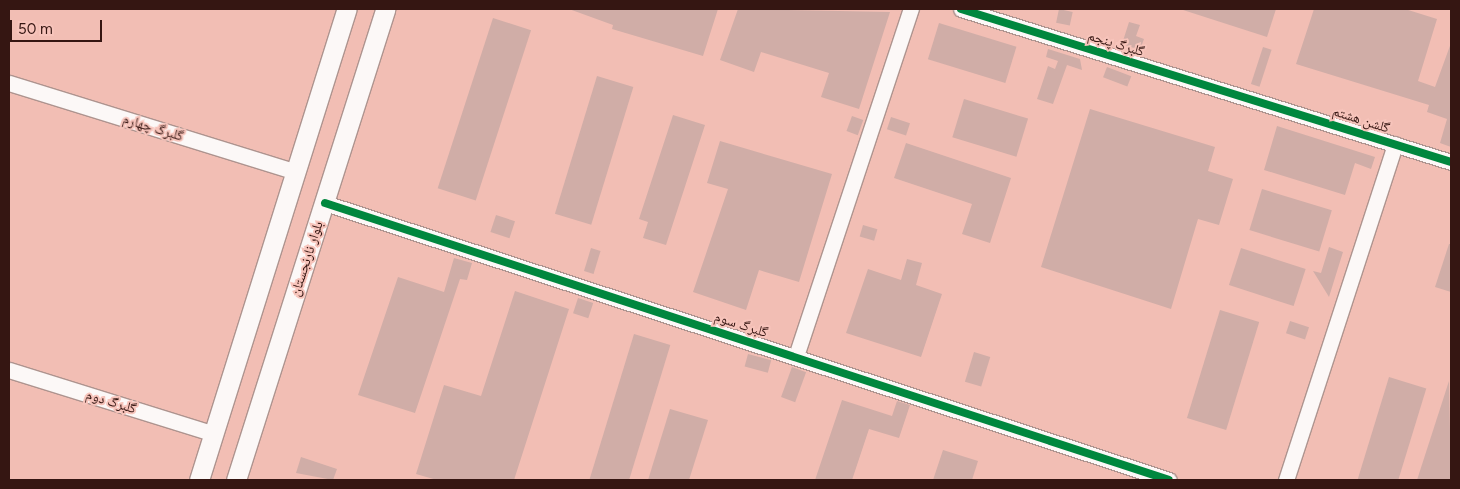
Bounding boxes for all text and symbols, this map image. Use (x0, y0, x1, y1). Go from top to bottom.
scale bar (12, 10, 105, 42)
text: 50 m (18, 20, 53, 38)
street label: گلبرگ پنجم (1086, 27, 1146, 61)
street label: گلشن هشتم (1330, 103, 1392, 137)
street label: گلبرگ چهارم (121, 111, 185, 145)
street label: بلوار نارنجستان (287, 219, 327, 299)
street label: گلبرگ سوم (712, 308, 770, 342)
street label: گلبرگ دوم (84, 386, 138, 418)

